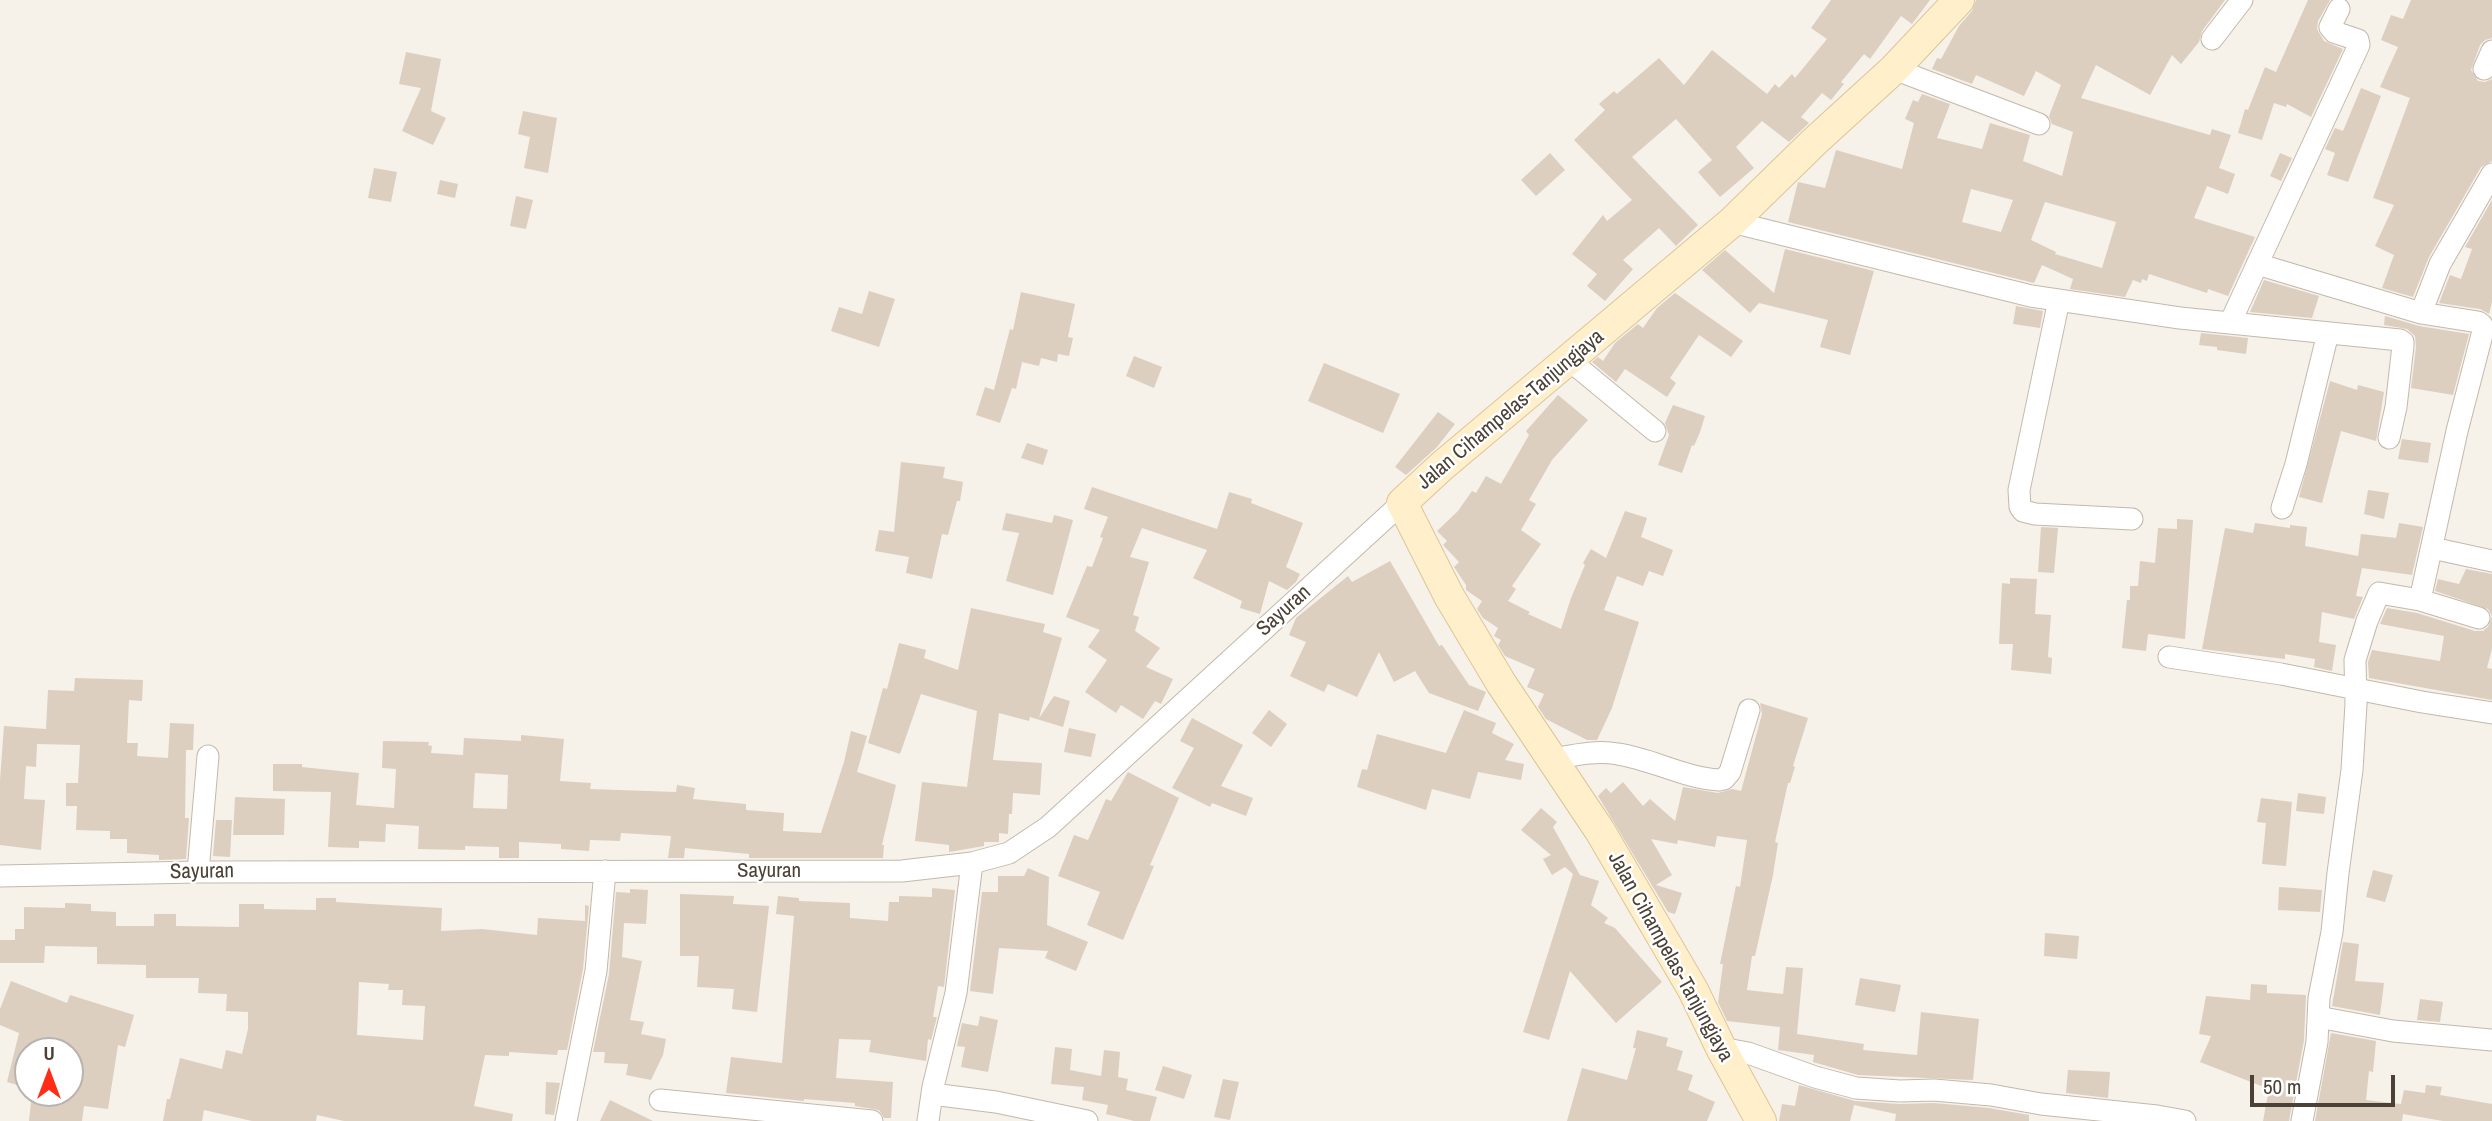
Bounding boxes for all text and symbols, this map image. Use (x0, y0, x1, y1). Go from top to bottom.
street label: Jalan Cihampelas-Tanjungjaya (1413, 325, 1609, 495)
street label: Sayuran (1252, 580, 1316, 642)
street label: Jalan Cihampelas-Tanjungjaya (1602, 848, 1738, 1066)
street label: Sayuran (737, 858, 801, 884)
street label: Sayuran (170, 859, 234, 885)
north arrow (14, 1037, 84, 1107)
text: U (43, 1040, 55, 1066)
scale bar (2254, 1062, 2399, 1106)
text: 50 m (2263, 1072, 2301, 1101)

